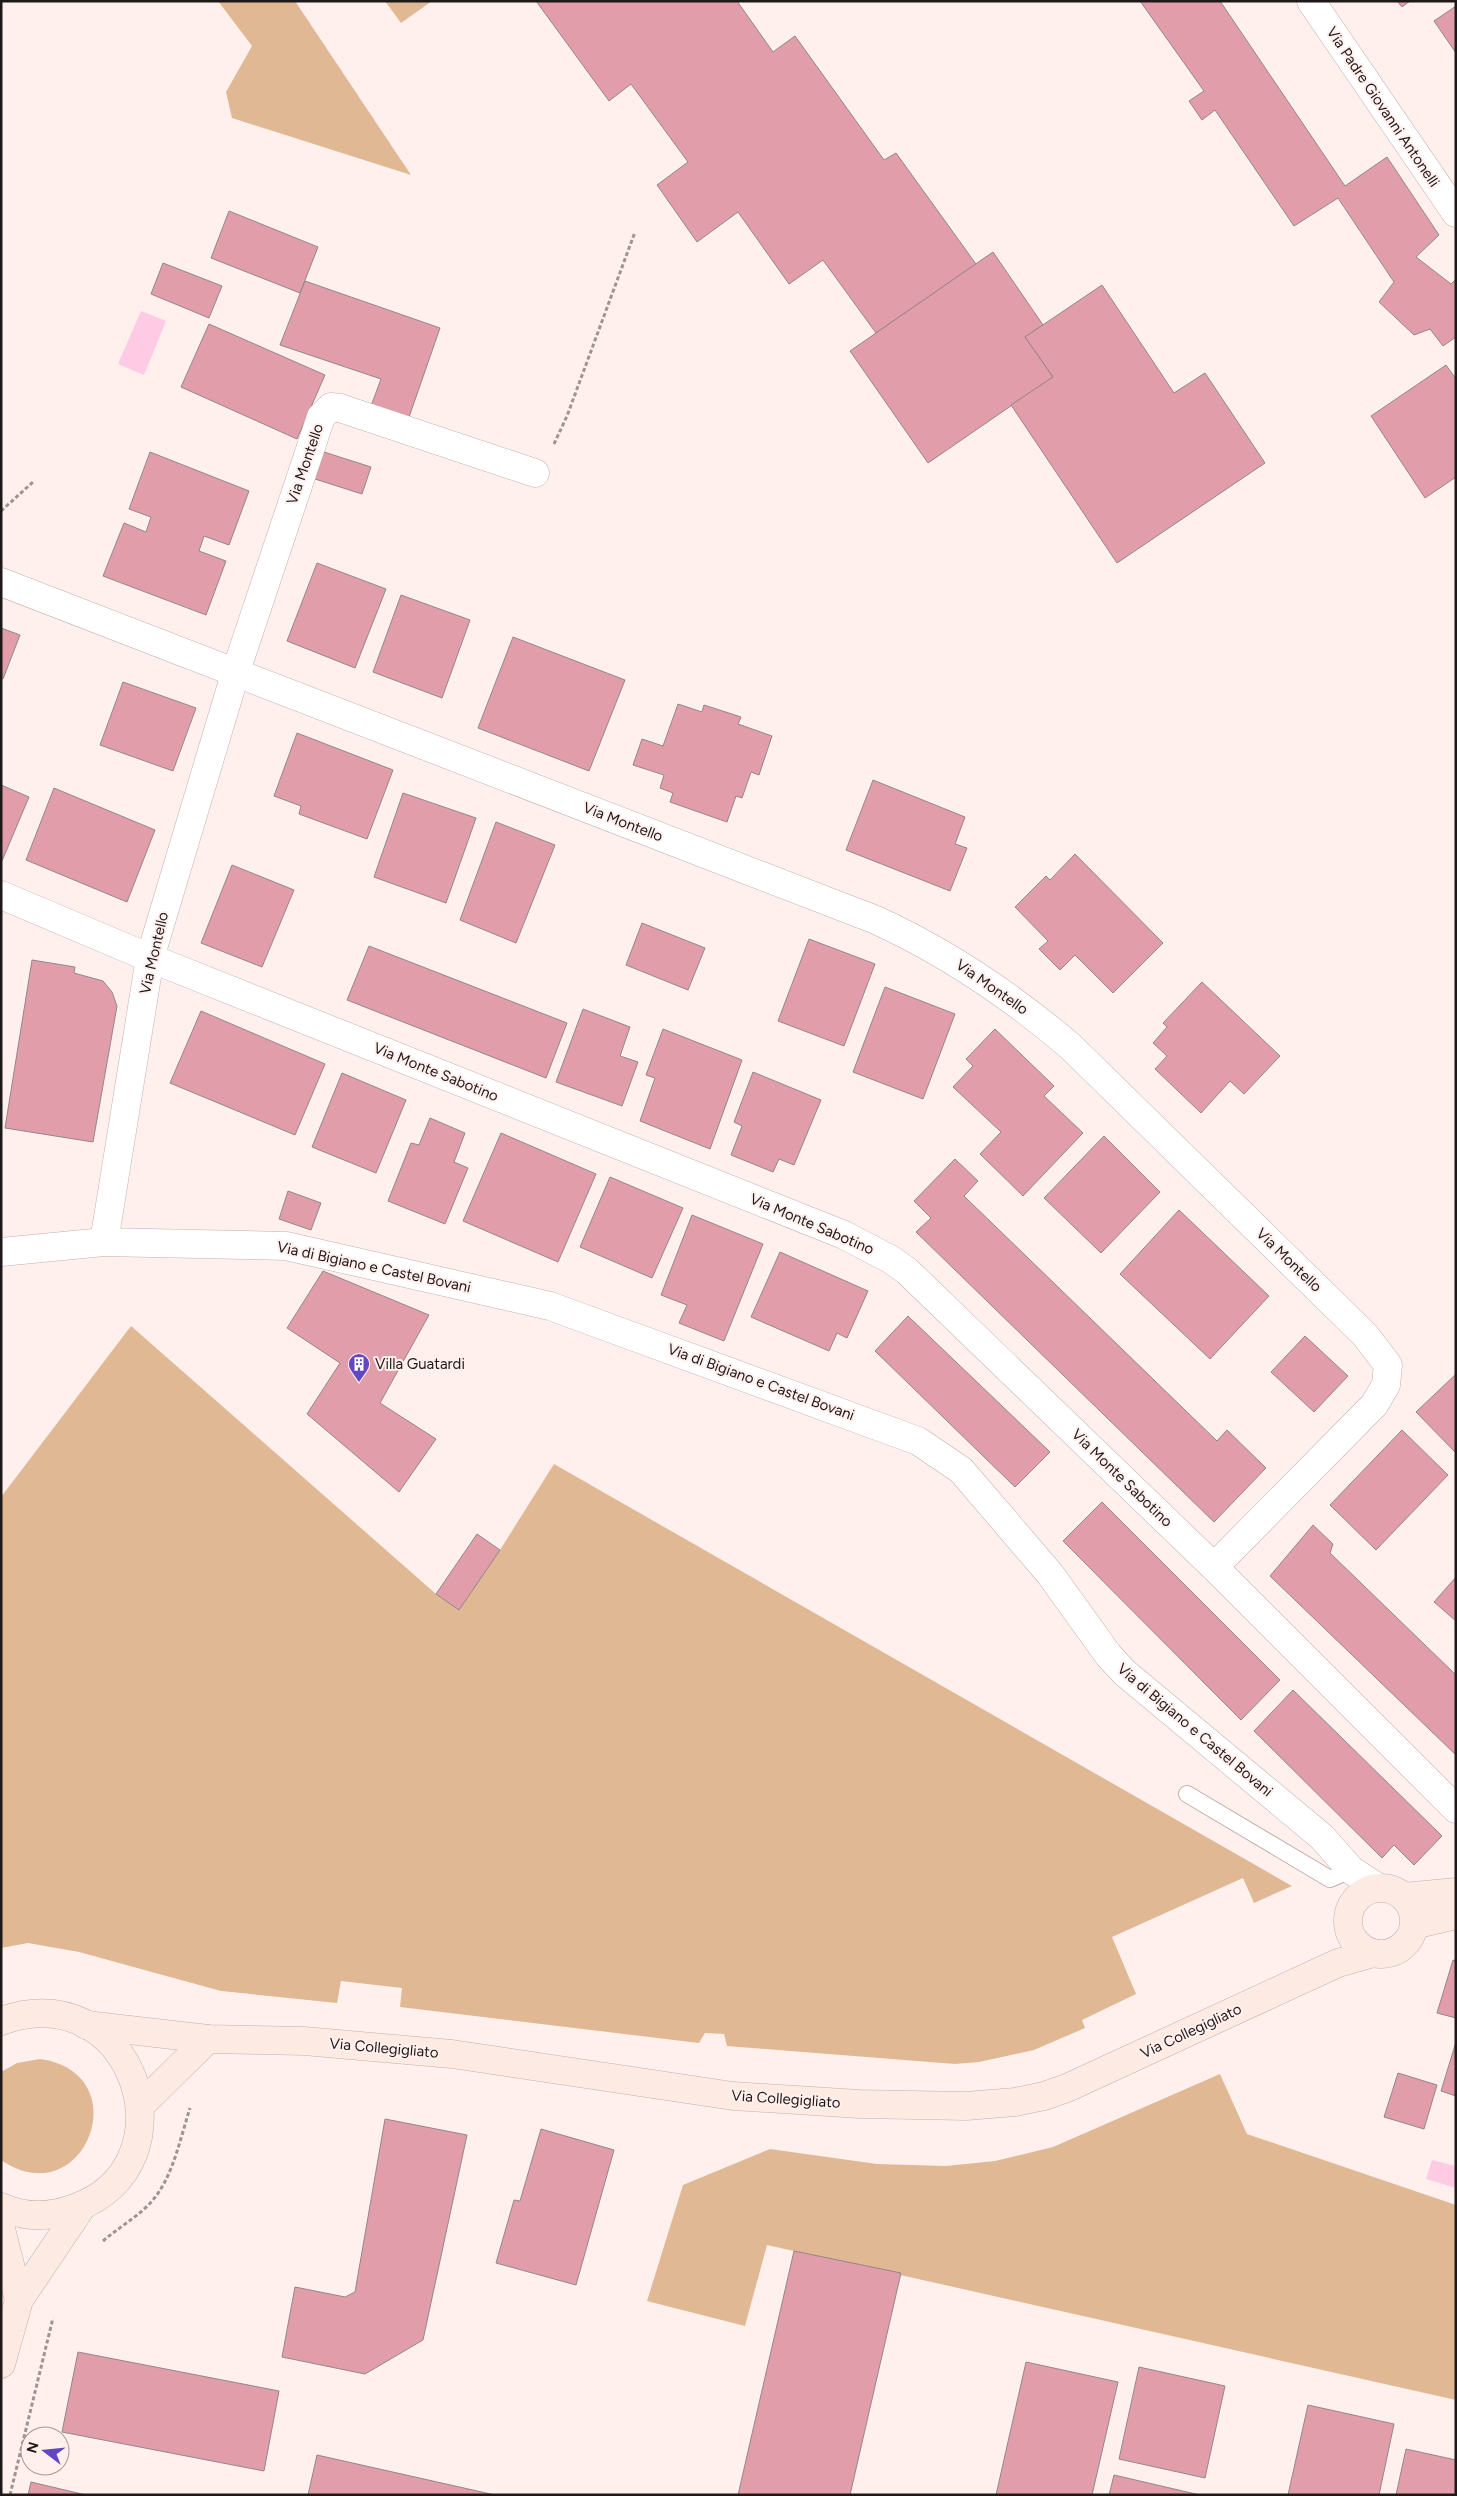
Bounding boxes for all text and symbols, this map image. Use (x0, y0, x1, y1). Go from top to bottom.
street label: Via Padre Giovanni Antonelli (1323, 24, 1443, 190)
street label: Via Montello (283, 421, 327, 507)
street label: Via Montello (581, 799, 666, 846)
street label: Via Montello (136, 910, 172, 996)
street label: Via Montello (952, 956, 1032, 1019)
street label: Via Monte Sabotino (371, 1039, 501, 1105)
street label: Via Monte Sabotino (747, 1190, 877, 1258)
street label: Via Montello (1252, 1224, 1326, 1296)
street label: Via di Bigiano e Castel Bovani (276, 1238, 472, 1296)
street label: Via di Bigiano e Castel Bovani (665, 1340, 857, 1424)
building icon: Villa Guatardi (347, 1352, 371, 1383)
place label: Villa Guatardi (375, 1355, 465, 1373)
street label: Via Monte Sabotino (1068, 1425, 1176, 1531)
street label: Via di Bigiano e Castel Bovani (1114, 1660, 1276, 1800)
street label: Via Collegigliato (1138, 2000, 1245, 2062)
street label: Via Collegigliato (329, 2034, 440, 2062)
street label: Via Collegigliato (731, 2086, 841, 2112)
north arrow (20, 2426, 70, 2476)
text: N (23, 2440, 43, 2455)

